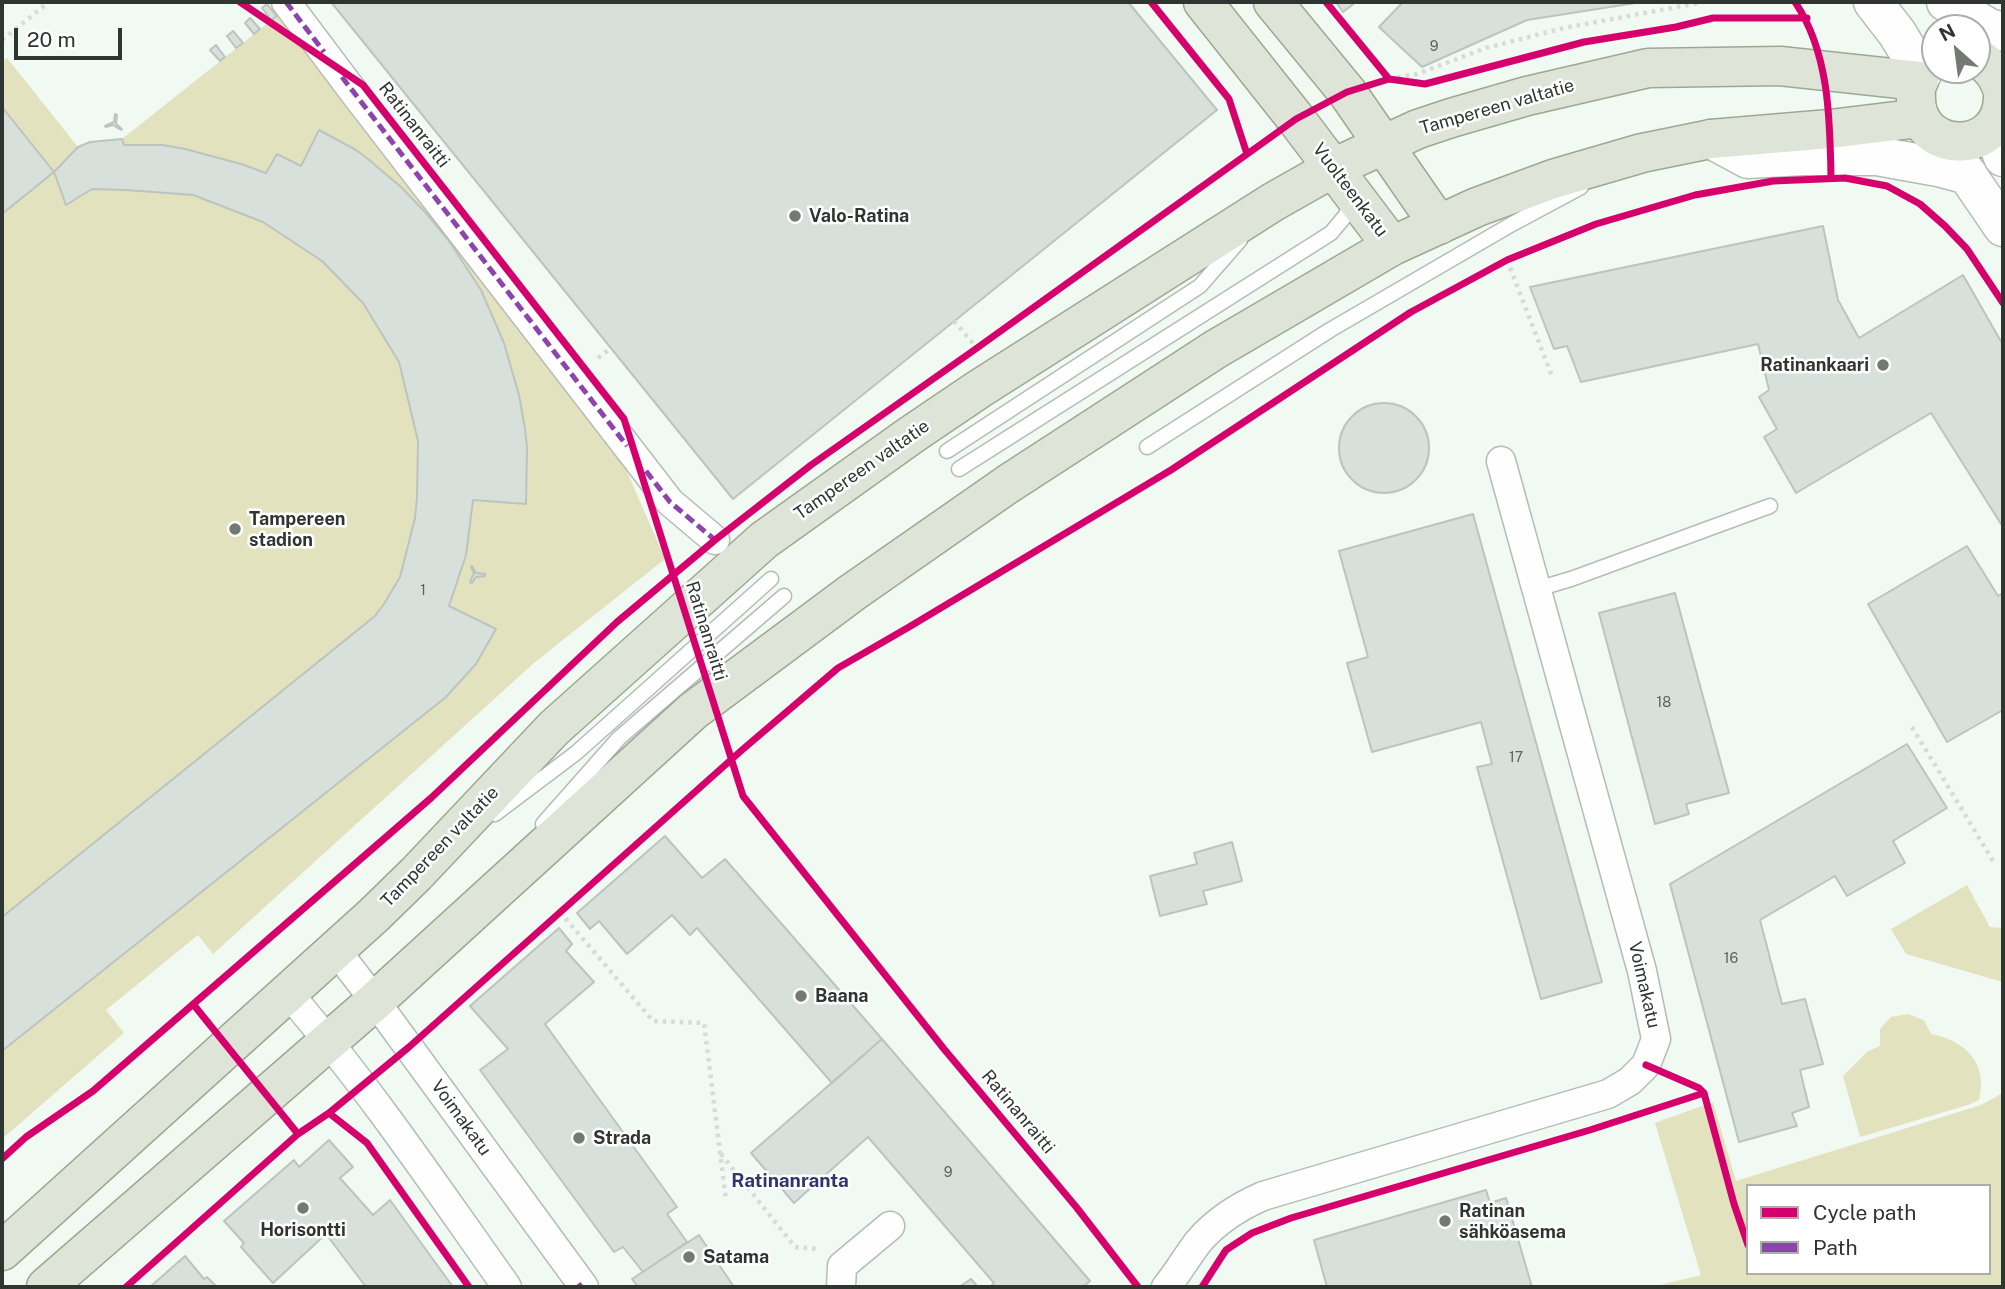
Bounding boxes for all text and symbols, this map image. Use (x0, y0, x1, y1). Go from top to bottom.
scale bar (18, 14, 126, 58)
north arrow (1921, 14, 1991, 84)
text: N (1935, 19, 1959, 45)
text: 20 m (27, 27, 76, 52)
house number: 9 (1430, 39, 1438, 55)
street label: Tampereen valtatie (1417, 75, 1577, 139)
street label: Ratinanraitti (374, 78, 454, 172)
street label: Vuolteenkatu (1308, 139, 1392, 241)
place label: Valo-Ratina (809, 205, 909, 227)
marker: Valo-Ratina (787, 208, 803, 224)
place label: Ratinankaari (1760, 354, 1869, 376)
marker: Ratinankaari (1875, 357, 1891, 373)
street label: Tampereen valtatie (790, 415, 934, 525)
place label: Tampereen stadion (249, 508, 345, 550)
marker: Tampereen stadion (227, 521, 243, 537)
street label: Ratinanraitti (681, 579, 731, 683)
house number: 1 (420, 583, 426, 599)
house number: 18 (1657, 695, 1671, 711)
house number: 17 (1509, 750, 1523, 766)
street label: Tampereen valtatie (377, 782, 503, 912)
street label: Voimakatu (1624, 940, 1664, 1030)
house number: 16 (1724, 951, 1738, 967)
place label: Baana (815, 985, 868, 1007)
marker: Baana (793, 988, 809, 1004)
street label: Ratinanraitti (977, 1066, 1059, 1158)
street label: Voimakatu (426, 1076, 496, 1160)
place label: Strada (593, 1127, 651, 1149)
marker: Strada (571, 1130, 587, 1146)
house number: 9 (944, 1165, 952, 1181)
district label: Ratinanranta (731, 1170, 849, 1192)
legend (1746, 1184, 1991, 1275)
marker: Horisontti (295, 1200, 311, 1216)
place label: Ratinan sähköasema (1459, 1200, 1566, 1242)
text: Cycle path (1813, 1200, 1916, 1225)
marker: Ratinan sähköasema (1437, 1213, 1453, 1229)
place label: Horisontti (260, 1219, 346, 1241)
text: Path (1813, 1235, 1858, 1260)
place label: Satama (703, 1246, 769, 1268)
marker: Satama (681, 1249, 697, 1265)

